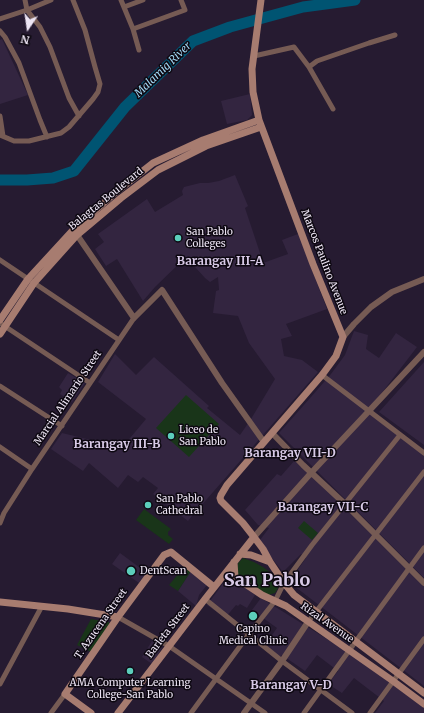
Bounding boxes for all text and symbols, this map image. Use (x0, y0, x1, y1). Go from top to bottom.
north arrow (8, 8, 48, 48)
text: N (19, 32, 31, 47)
water label: Malamig River (132, 40, 194, 100)
street label: Balagtas Boulevard (66, 165, 146, 233)
street label: Marcos Paulino Avenue (298, 208, 350, 316)
place label: San Pablo Colleges (186, 226, 233, 250)
marker: San Pablo Colleges (173, 233, 183, 243)
district label: Barangay III-A (177, 255, 263, 269)
street label: Marcial Alimario Street (32, 348, 104, 448)
place label: Liceo de San Pablo (179, 424, 226, 448)
marker: Liceo de San Pablo (166, 431, 176, 441)
district label: Barangay III-B (74, 438, 160, 452)
district label: Barangay VII-D (244, 447, 336, 461)
place label: San Pablo Cathedral (156, 493, 203, 516)
marker: San Pablo Cathedral (143, 500, 153, 510)
district label: Barangay VII-C (278, 501, 368, 515)
marker: DentScan (125, 565, 137, 577)
place label: DentScan (140, 565, 186, 577)
district label: San Pablo (224, 570, 310, 592)
street label: T. Azucena Street (72, 587, 130, 661)
street label: Rizal Avenue (298, 600, 356, 646)
street label: Barleta Street (144, 601, 192, 661)
marker: Capino Medical Clinic (247, 610, 259, 622)
place label: Capino Medical Clinic (219, 623, 287, 646)
marker: AMA Computer Learning College-San Pablo (125, 666, 135, 676)
place label: AMA Computer Learning College-San Pablo (70, 677, 190, 700)
district label: Barangay V-D (250, 679, 332, 693)

